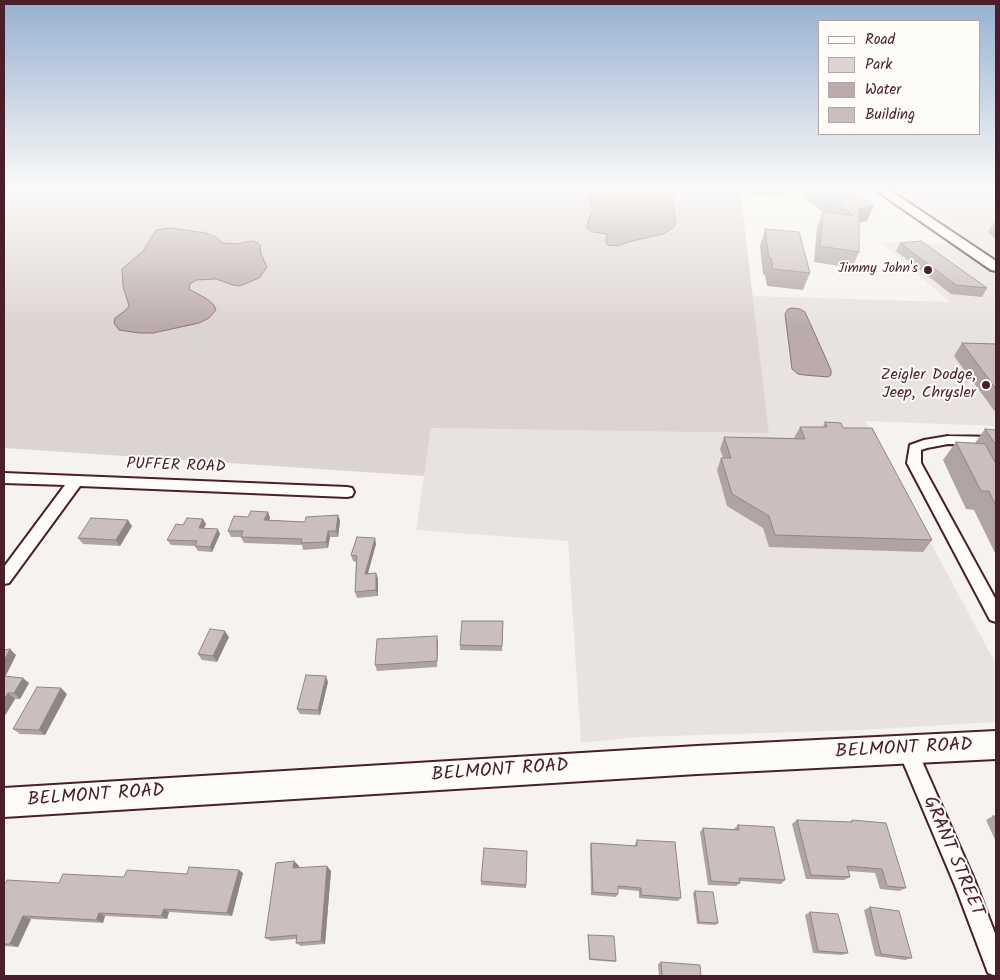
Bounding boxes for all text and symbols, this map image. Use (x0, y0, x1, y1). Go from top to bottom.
legend (818, 20, 980, 135)
text: Road (865, 28, 895, 52)
text: Park (865, 53, 892, 77)
text: Water (865, 78, 901, 102)
text: Building (865, 103, 915, 127)
place label: Jimmy John's (838, 262, 918, 278)
marker: Jimmy John's (922, 264, 934, 276)
place label: Zeigler Dodge, Jeep, Chrysler (881, 366, 976, 404)
marker: Zeigler Dodge, Jeep, Chrysler (980, 379, 992, 391)
street label: PUFFER ROAD (126, 456, 226, 478)
street label: BELMONT ROAD (835, 735, 973, 765)
street label: BELMONT ROAD (431, 756, 569, 788)
street label: BELMONT ROAD (27, 781, 165, 813)
street label: GRANT STREET (916, 793, 988, 921)

